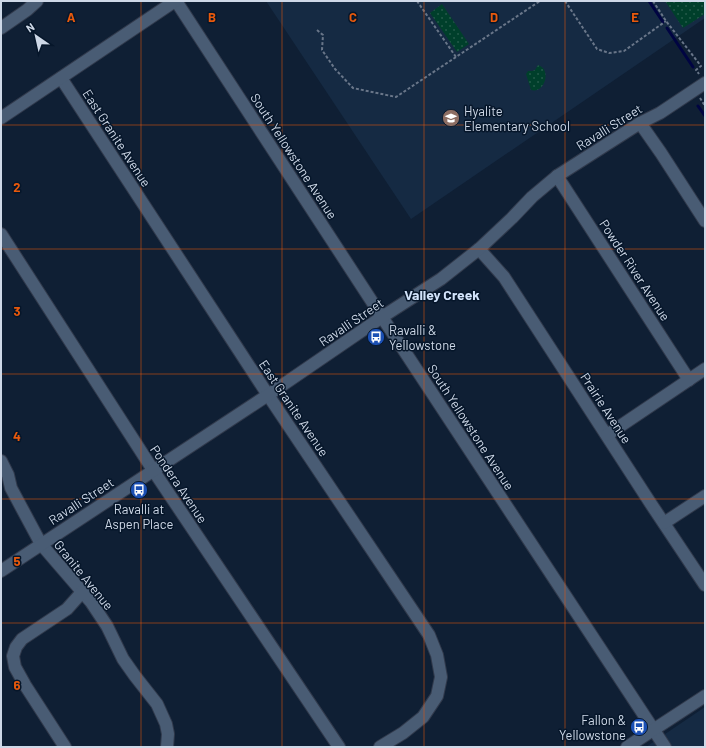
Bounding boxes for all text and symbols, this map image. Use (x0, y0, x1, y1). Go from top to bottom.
text: A (67, 9, 76, 25)
text: B (208, 9, 216, 25)
text: C (349, 9, 357, 25)
text: D (490, 9, 498, 25)
text: E (631, 9, 639, 25)
north arrow (16, 16, 56, 56)
text: N (23, 20, 37, 35)
street label: East Granite Avenue (79, 86, 155, 190)
street label: South Yellowstone Avenue (247, 90, 341, 222)
street label: Ravalli Street (573, 100, 645, 154)
place label: Hyalite Elementary School (464, 103, 570, 134)
school or university icon: Hyalite Elementary School (441, 108, 461, 128)
text: 2 (13, 179, 21, 195)
street label: Powder River Avenue (596, 216, 674, 324)
district label: Valley Creek (404, 286, 480, 303)
street label: Ravalli Street (316, 295, 386, 349)
text: 3 (13, 303, 21, 319)
place label: Ravalli & Yellowstone (389, 322, 456, 353)
bus stop icon: Ravalli & Yellowstone (366, 327, 386, 347)
street label: East Granite Avenue (256, 357, 332, 459)
street label: South Yellowstone Avenue (424, 361, 518, 493)
street label: Prairie Avenue (577, 370, 635, 446)
text: 4 (13, 428, 21, 444)
street label: Pondera Avenue (147, 442, 211, 526)
street label: Ravalli Street (45, 474, 117, 528)
bus stop icon: Ravalli at Aspen Place (129, 480, 149, 500)
place label: Ravalli at Aspen Place (105, 501, 173, 532)
street label: Granite Avenue (51, 537, 117, 613)
text: 5 (13, 553, 21, 569)
text: 6 (14, 677, 21, 693)
place label: Fallon & Yellowstone (559, 712, 626, 743)
bus stop icon: Fallon & Yellowstone (629, 717, 649, 737)

